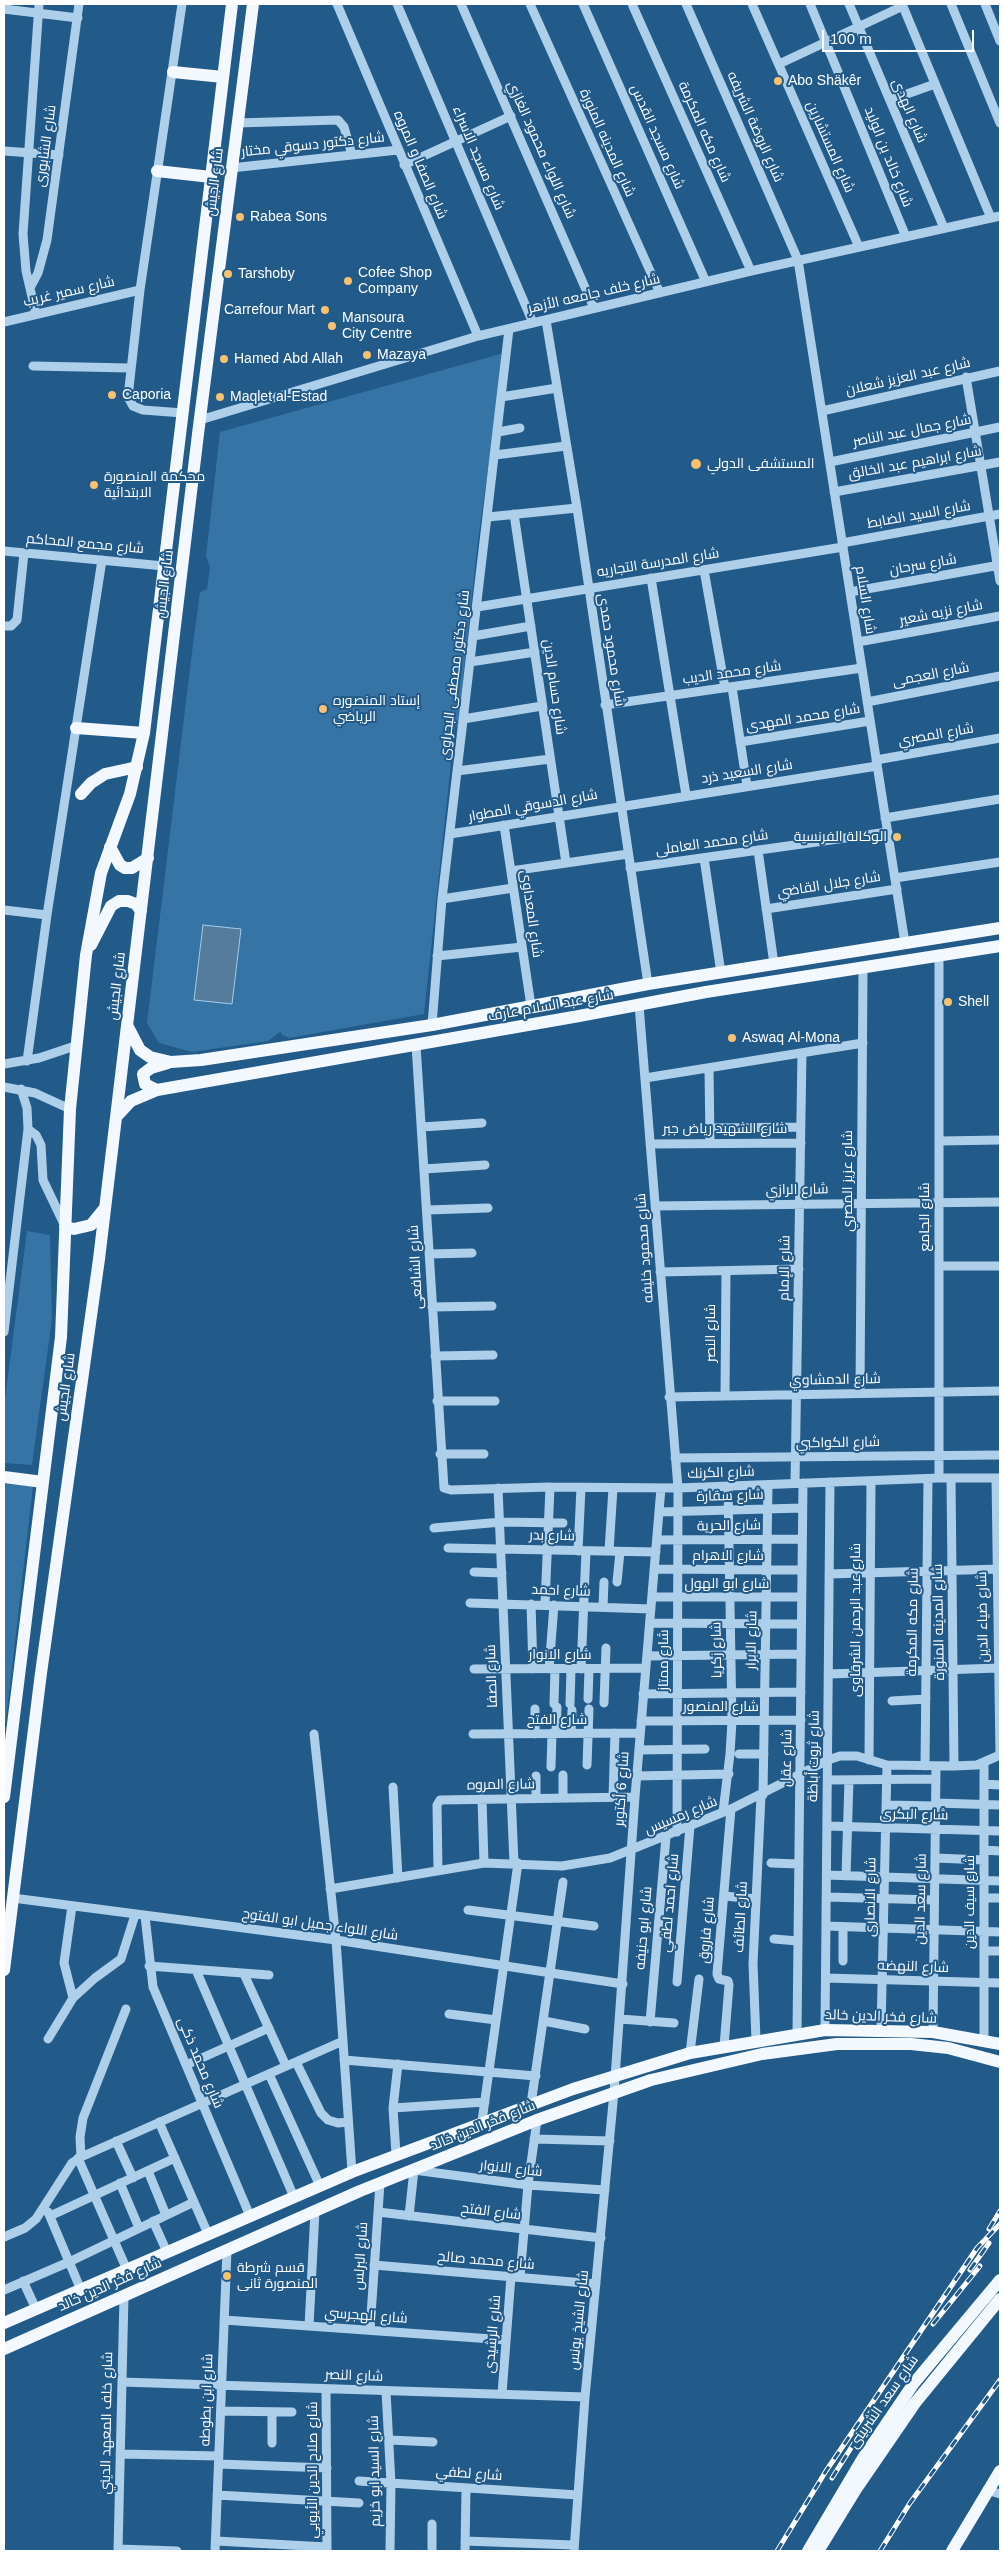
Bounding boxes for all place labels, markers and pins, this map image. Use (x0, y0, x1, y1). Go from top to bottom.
place label: Abo Shäkêr (788, 73, 861, 89)
marker: Abo Shäkêr (772, 75, 784, 87)
place label: Rabea Sons (250, 209, 327, 225)
marker: Rabea Sons (234, 211, 246, 223)
place label: Cofee Shop Company (358, 265, 432, 298)
place label: Tarshoby (238, 266, 295, 282)
marker: Tarshoby (222, 268, 234, 280)
marker: Cofee Shop Company (342, 275, 354, 287)
place label: Carrefour Mart (224, 302, 315, 318)
marker: Carrefour Mart (319, 304, 331, 316)
place label: Mansoura City Centre (342, 310, 412, 342)
marker: Mansoura City Centre (326, 320, 338, 332)
place label: Mazaya (377, 347, 426, 363)
marker: Mazaya (361, 349, 373, 361)
place label: Hamed Abd Allah (234, 351, 343, 367)
marker: Hamed Abd Allah (218, 353, 230, 365)
place label: Caporia (122, 387, 171, 403)
marker: Caporia (106, 389, 118, 401)
place label: Maqlet al-Estad (230, 389, 327, 405)
marker: Maqlet al-Estad (214, 391, 226, 403)
place label: المستشفى الدولي (707, 456, 814, 472)
marker: المستشفى الدولي (689, 457, 703, 471)
place label: محكمة المنصورة الابتدائية (104, 469, 205, 502)
marker: محكمة المنصورة الابتدائية (88, 479, 100, 491)
place label: إستاد المنصوره الرياضي (333, 693, 420, 726)
marker: إستاد المنصوره الرياضي (317, 703, 329, 715)
place label: الوكالة الفرنسية (794, 829, 887, 845)
marker: الوكالة الفرنسية (891, 831, 903, 843)
place label: Shell (958, 994, 989, 1010)
marker: Shell (942, 996, 954, 1008)
place label: Aswaq Al-Mona (742, 1030, 840, 1046)
marker: Aswaq Al-Mona (726, 1032, 738, 1044)
place label: قسم شرطة المنصورة ثانى (237, 2260, 318, 2292)
marker: قسم شرطة المنصورة ثانى (221, 2270, 233, 2282)

